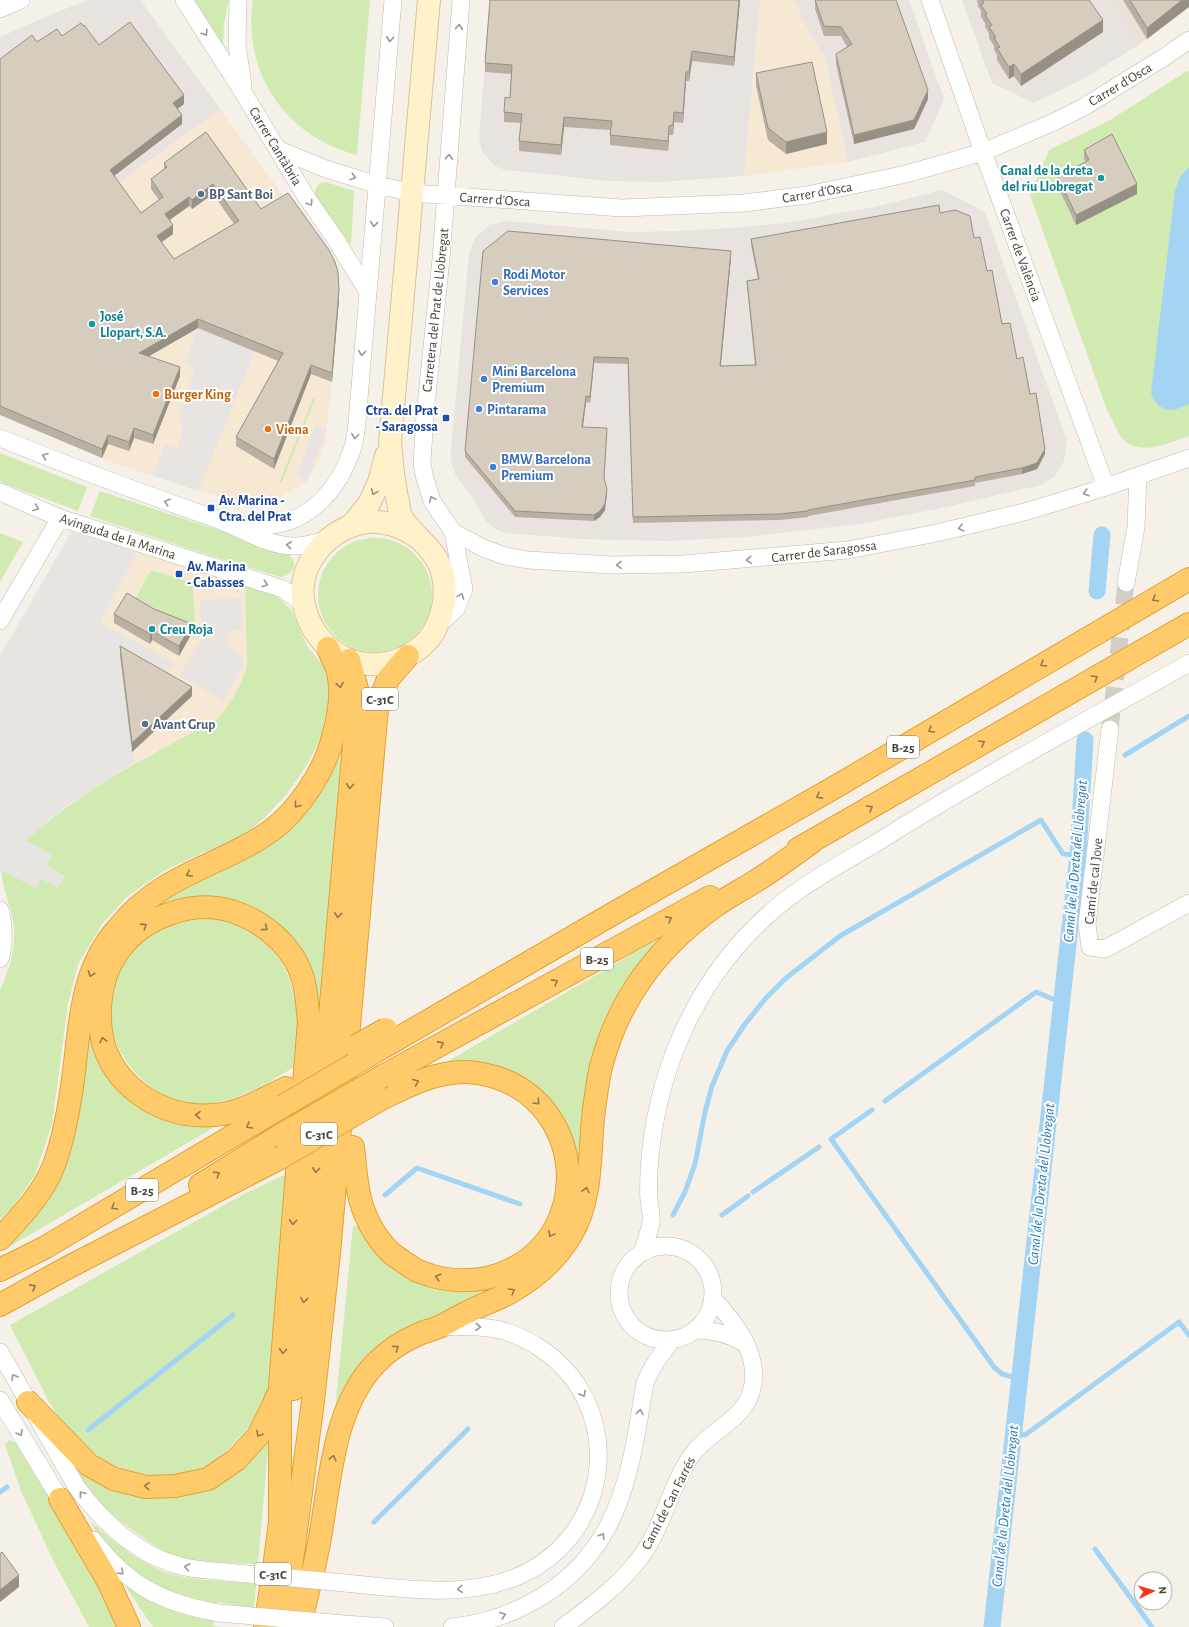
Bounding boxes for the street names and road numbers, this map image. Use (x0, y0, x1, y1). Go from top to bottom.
street label: Carrer d'Osca (1086, 60, 1155, 109)
street label: Carrer Cantàbria (246, 105, 304, 189)
street label: Carrer d'Osca (781, 180, 854, 206)
street label: Carrer d'Osca (459, 191, 531, 209)
street label: Carrer de València (997, 207, 1044, 304)
street label: Carretera del Prat de Llobregat (420, 227, 452, 393)
street label: Avinguda de la Marina (58, 512, 178, 563)
street label: Carrer de Saragossa (771, 539, 878, 565)
road number: C-31C (362, 688, 398, 710)
road number: B-25 (887, 736, 919, 758)
street label: Camí de cal Jove (1082, 837, 1105, 925)
road number: B-25 (581, 948, 613, 970)
road number: C-31C (301, 1123, 337, 1145)
road number: B-25 (126, 1179, 158, 1201)
street label: Camí de Can Farrés (639, 1455, 698, 1552)
road number: C-31C (255, 1563, 291, 1585)

